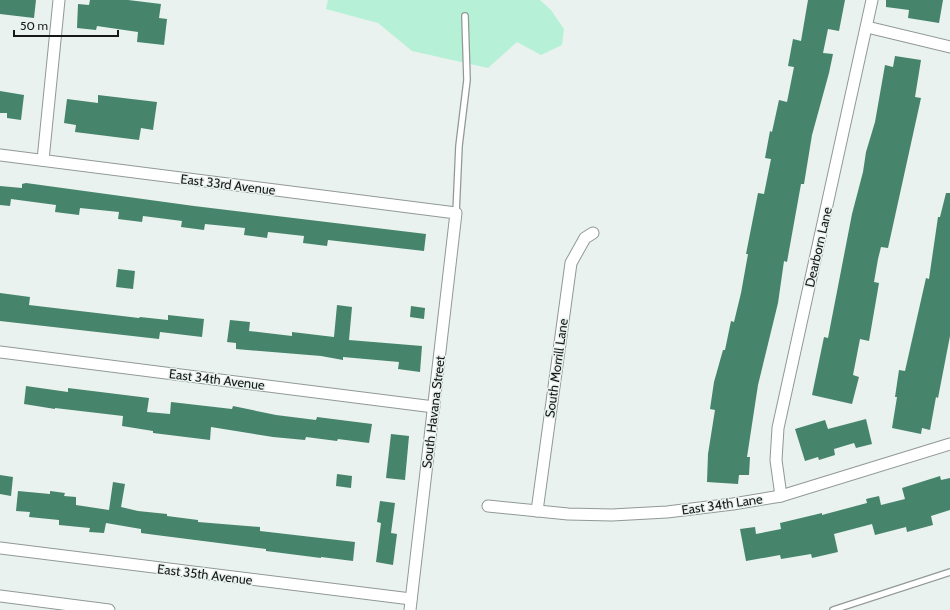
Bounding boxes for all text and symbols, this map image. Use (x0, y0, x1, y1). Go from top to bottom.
scale bar (14, 12, 118, 38)
text: 50 m (20, 18, 48, 33)
street label: East 33rd Avenue (180, 170, 277, 198)
street label: Dearborn Lane (801, 205, 835, 289)
street label: South Morrill Lane (541, 317, 571, 419)
street label: South Havana Street (418, 354, 448, 469)
street label: East 34th Avenue (168, 365, 266, 393)
street label: East 34th Lane (680, 490, 764, 518)
street label: East 35th Avenue (156, 560, 254, 588)

